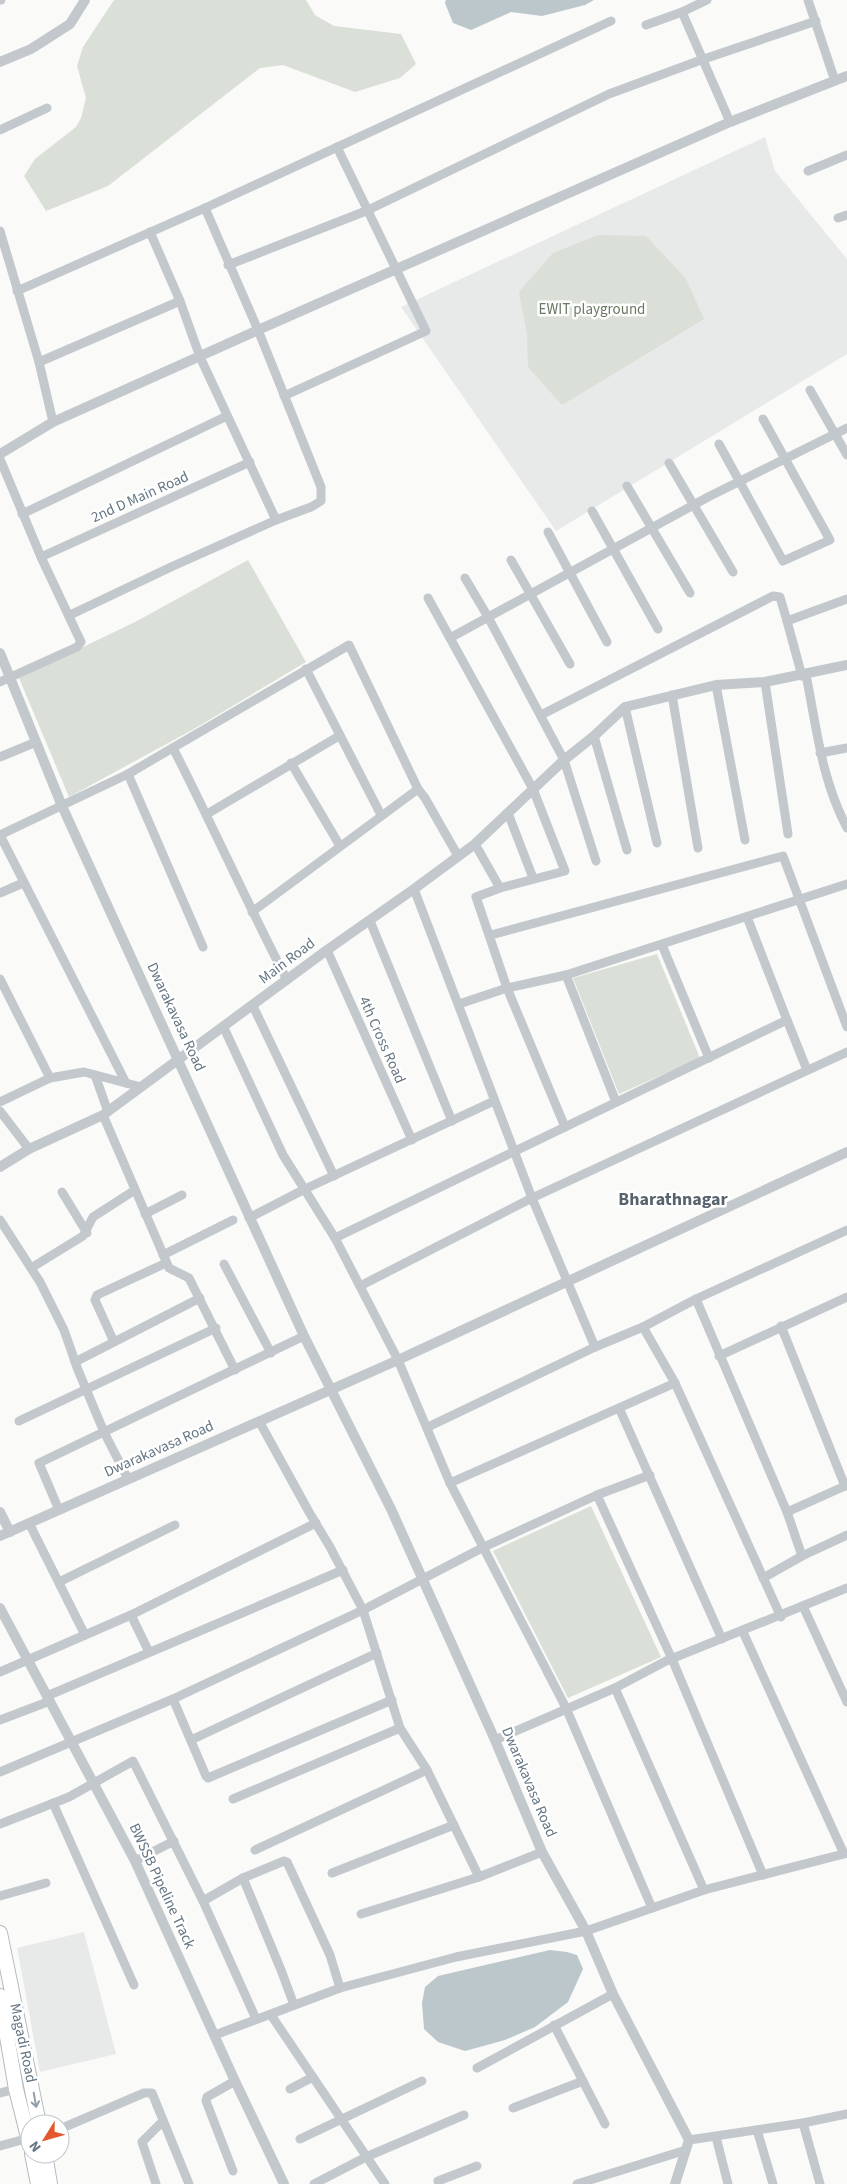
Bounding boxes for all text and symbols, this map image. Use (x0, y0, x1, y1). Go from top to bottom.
park label: EWIT playground (539, 299, 645, 320)
street label: 2nd D Main Road (88, 466, 192, 528)
street label: Main Road (255, 933, 319, 989)
street label: Dwarakavasa Road (142, 959, 210, 1075)
street label: 4th Cross Road (353, 993, 411, 1087)
district label: Bharathnagar (618, 1187, 729, 1212)
street label: Dwarakavasa Road (101, 1415, 217, 1483)
street label: Dwarakavasa Road (496, 1724, 562, 1840)
street label: BWSSB Pipeline Track (124, 1820, 201, 1953)
street label: Magadi Road (4, 2001, 42, 2085)
one-way arrow (30, 2092, 40, 2108)
north arrow (20, 2114, 70, 2164)
text: N (25, 2136, 46, 2156)

